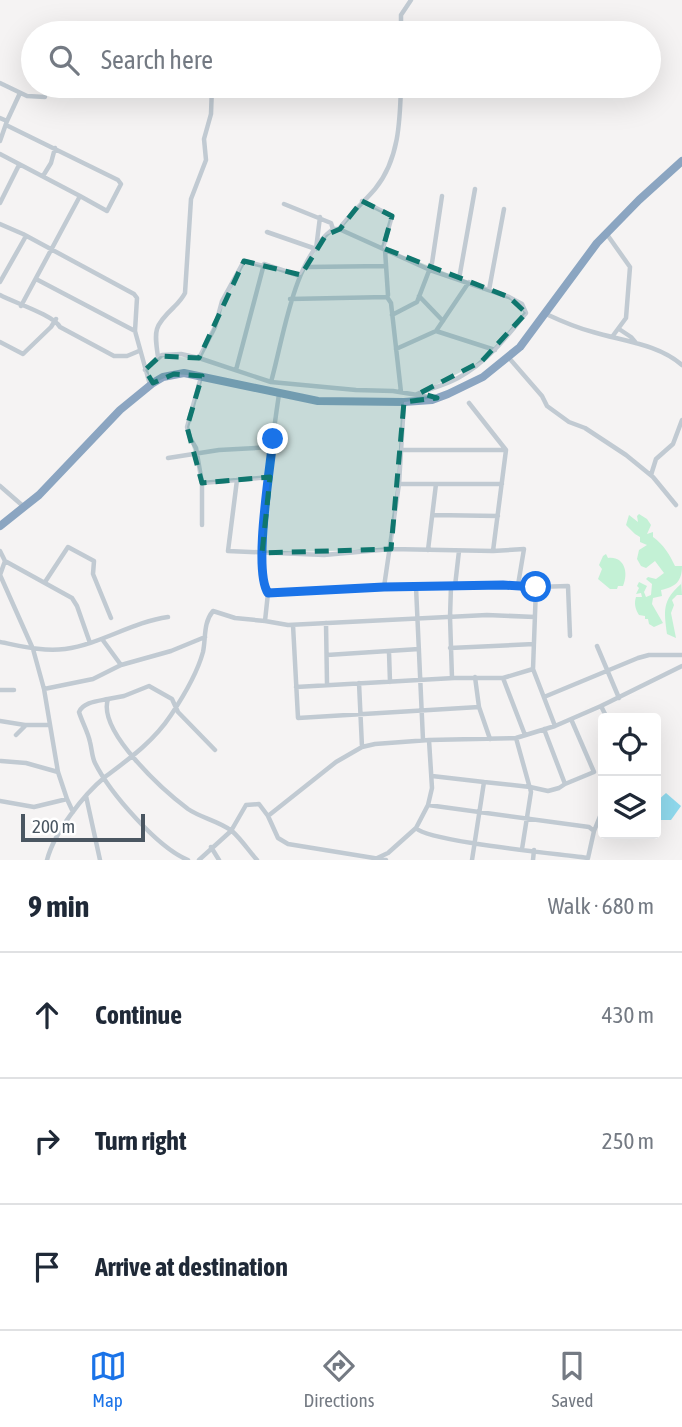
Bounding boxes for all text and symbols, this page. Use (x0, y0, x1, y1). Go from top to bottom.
search box (21, 21, 661, 98)
icon: search (45, 41, 83, 79)
text: Search here (101, 45, 213, 75)
route end (257, 423, 288, 454)
route start (520, 571, 551, 602)
map controls (598, 713, 661, 839)
button: locate (598, 713, 661, 776)
button: layers (598, 776, 661, 839)
scale bar (21, 811, 145, 843)
text: 200 m (32, 815, 75, 837)
text: 9 min (28, 889, 89, 923)
text: Walk · 680 m (548, 893, 654, 919)
icon: ahead (28, 996, 66, 1034)
text: Continue (95, 1000, 182, 1030)
text: 430 m (602, 1002, 654, 1028)
icon: right (28, 1122, 66, 1160)
text: Turn right (95, 1126, 186, 1156)
text: 250 m (602, 1128, 654, 1154)
icon: arrive (28, 1248, 66, 1286)
text: Arrive at destination (95, 1252, 288, 1282)
tab: Map (89, 1347, 127, 1411)
tab: Directions (304, 1347, 374, 1411)
tab: Saved (551, 1347, 593, 1411)

